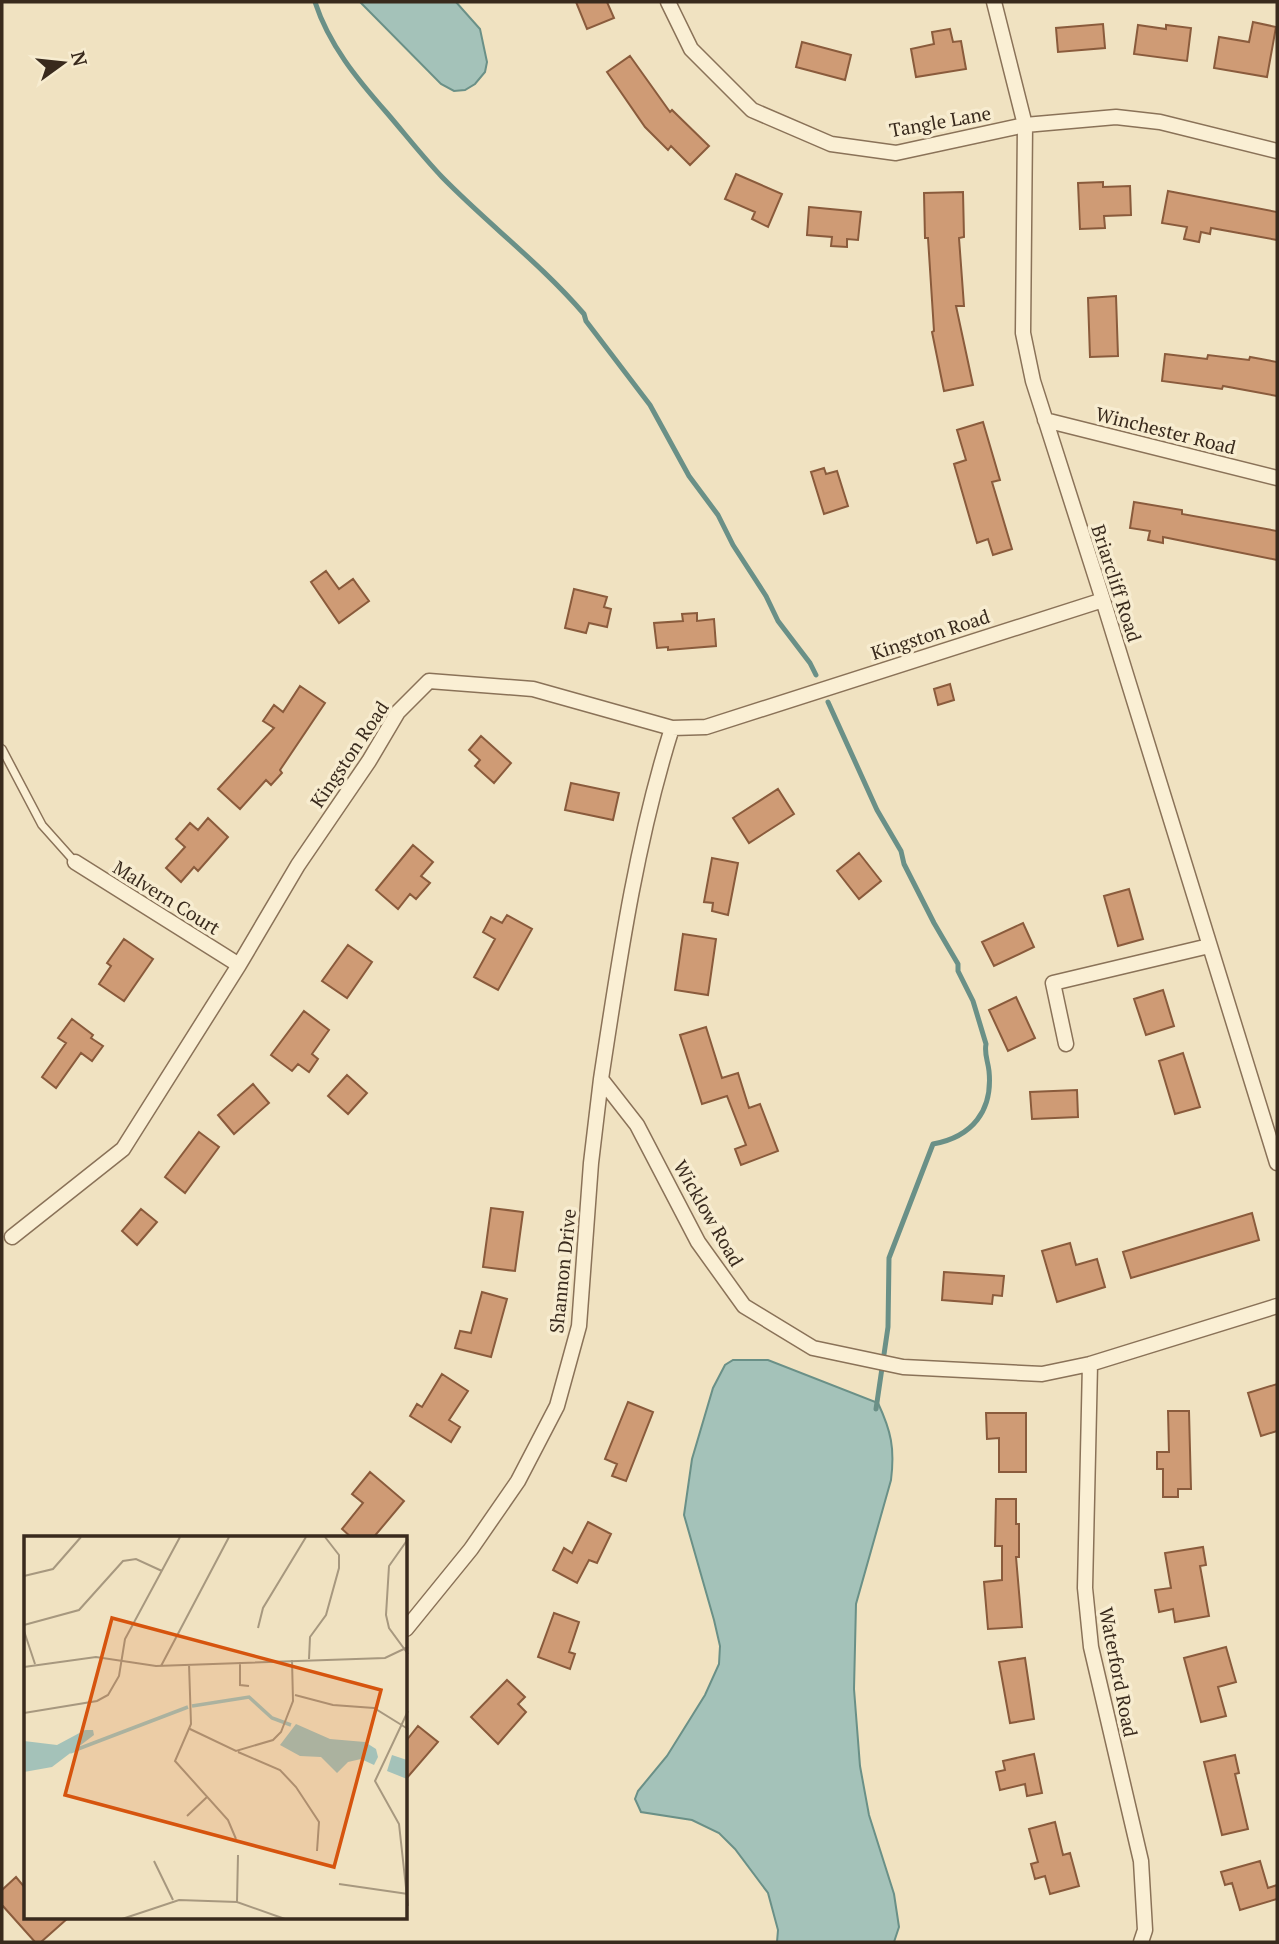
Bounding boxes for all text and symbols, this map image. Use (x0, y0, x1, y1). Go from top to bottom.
north arrow (28, 28, 98, 98)
text: N (66, 48, 94, 69)
street label: Tangle Lane (887, 100, 993, 142)
street label: Winchester Road (1093, 401, 1239, 460)
street label: Briarcliff Road (1086, 521, 1148, 645)
street label: Kingston Road (867, 603, 993, 665)
street label: Kingston Road (304, 696, 394, 812)
street label: Malvern Court (109, 854, 225, 940)
street label: Wicklow Road (668, 1155, 750, 1271)
street label: Shannon Drive (543, 1207, 581, 1335)
inset map (24, 1536, 408, 1920)
street label: Waterford Road (1094, 1605, 1144, 1739)

